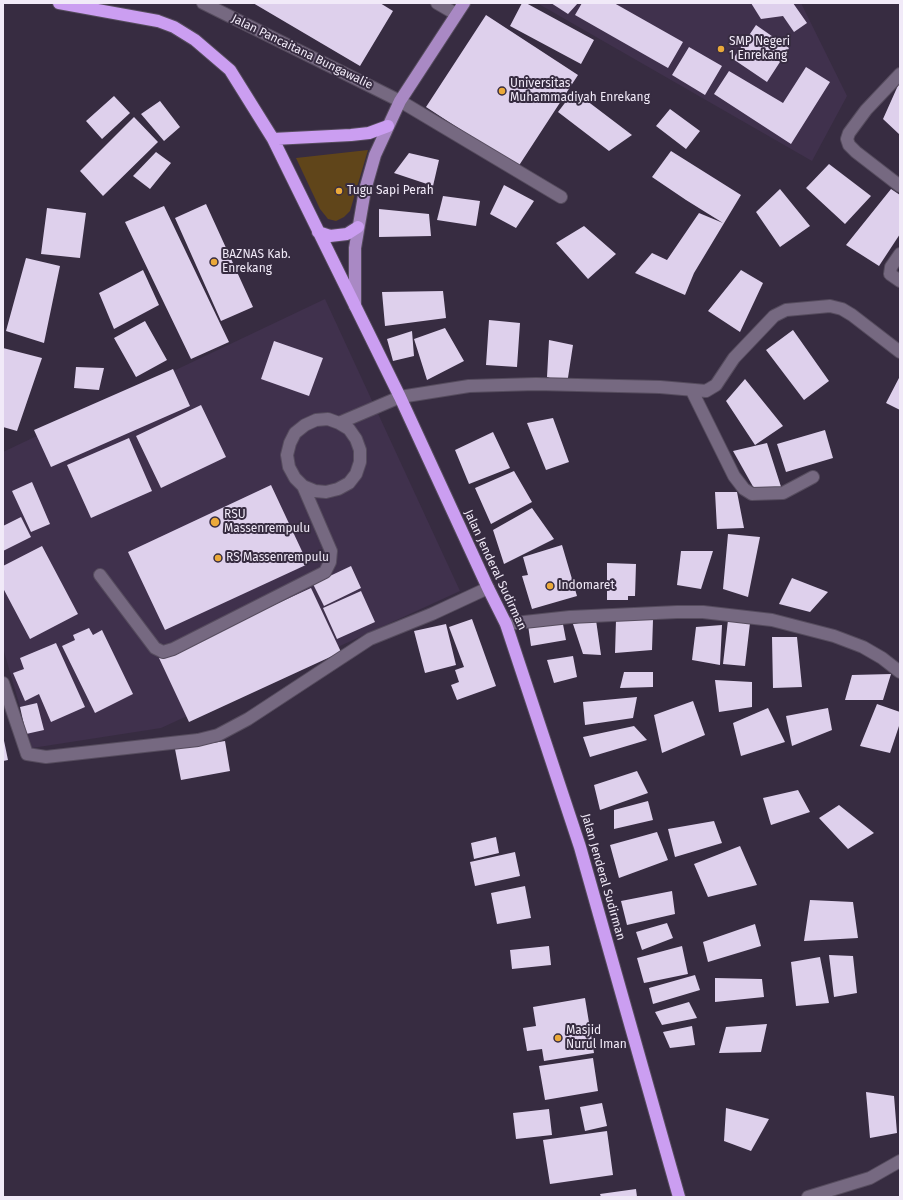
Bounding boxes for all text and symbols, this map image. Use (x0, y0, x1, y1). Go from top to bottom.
street label: Jalan Pancaitana Bungawalie (229, 11, 375, 93)
place label: SMP Negeri 1 Enrekang (729, 35, 790, 63)
marker: SMP Negeri 1 Enrekang (716, 44, 726, 54)
place label: Universitas Muhammadiyah Enrekang (510, 77, 650, 105)
marker: Universitas Muhammadiyah Enrekang (497, 86, 507, 96)
place label: Tugu Sapi Perah (347, 184, 434, 198)
marker: Tugu Sapi Perah (334, 186, 344, 196)
place label: BAZNAS Kab. Enrekang (222, 248, 291, 276)
marker: BAZNAS Kab. Enrekang (209, 257, 219, 267)
place label: RSU Massenrempulu (224, 508, 310, 536)
street label: Jalan Jenderal Sudirman (461, 508, 529, 632)
marker: RSU Massenrempulu (209, 516, 221, 528)
place label: RS Massenrempulu (226, 551, 329, 565)
marker: RS Massenrempulu (213, 553, 223, 563)
place label: Indomaret (558, 579, 615, 593)
marker: Indomaret (545, 581, 555, 591)
street label: Jalan Jenderal Sudirman (578, 812, 628, 942)
place label: Masjid Nurul Iman (566, 1024, 627, 1052)
marker: Masjid Nurul Iman (553, 1033, 563, 1043)

